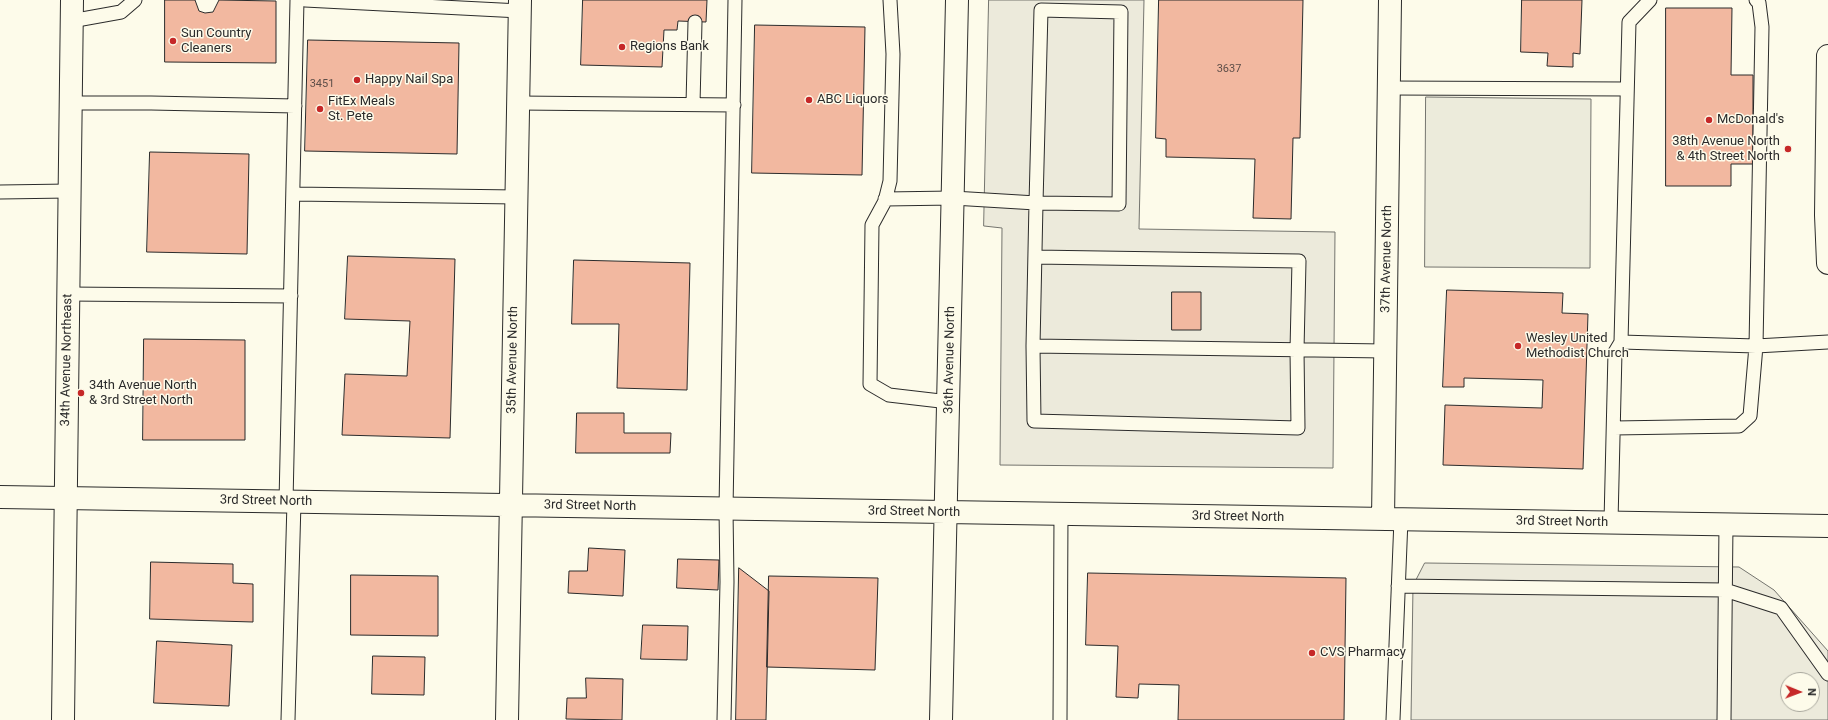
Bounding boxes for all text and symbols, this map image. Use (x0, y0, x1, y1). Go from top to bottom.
place label: Sun Country Cleaners (181, 26, 251, 57)
marker: Sun Country Cleaners (168, 36, 178, 46)
place label: Regions Bank (630, 39, 709, 55)
marker: Regions Bank (617, 42, 627, 52)
house number: 3637 (1217, 62, 1241, 76)
place label: Happy Nail Spa (365, 72, 453, 88)
marker: Happy Nail Spa (352, 75, 362, 85)
house number: 3451 (310, 77, 334, 91)
place label: ABC Liquors (817, 92, 889, 108)
place label: FitEx Meals St. Pete (328, 94, 395, 125)
marker: ABC Liquors (804, 95, 814, 105)
marker: FitEx Meals St. Pete (315, 104, 325, 114)
place label: McDonald's (1717, 112, 1784, 128)
marker: McDonald's (1704, 115, 1714, 125)
place label: 38th Avenue North & 4th Street North (1672, 134, 1780, 165)
marker: 38th Avenue North & 4th Street North (1783, 144, 1793, 154)
street label: 37th Avenue North (1378, 205, 1396, 313)
street label: 34th Avenue Northeast (58, 294, 76, 426)
street label: 35th Avenue North (504, 306, 522, 414)
street label: 36th Avenue North (941, 306, 959, 414)
place label: Wesley United Methodist Church (1526, 331, 1629, 362)
marker: Wesley United Methodist Church (1513, 341, 1523, 351)
place label: 34th Avenue North & 3rd Street North (89, 378, 197, 409)
marker: 34th Avenue North & 3rd Street North (76, 388, 86, 398)
street label: 3rd Street North (220, 492, 312, 510)
street label: 3rd Street North (544, 497, 636, 515)
street label: 3rd Street North (868, 503, 960, 521)
street label: 3rd Street North (1192, 508, 1284, 526)
street label: 3rd Street North (1516, 513, 1608, 531)
place label: CVS Pharmacy (1320, 645, 1406, 661)
marker: CVS Pharmacy (1307, 648, 1317, 658)
north arrow (1780, 672, 1820, 712)
text: N (1805, 688, 1818, 696)

